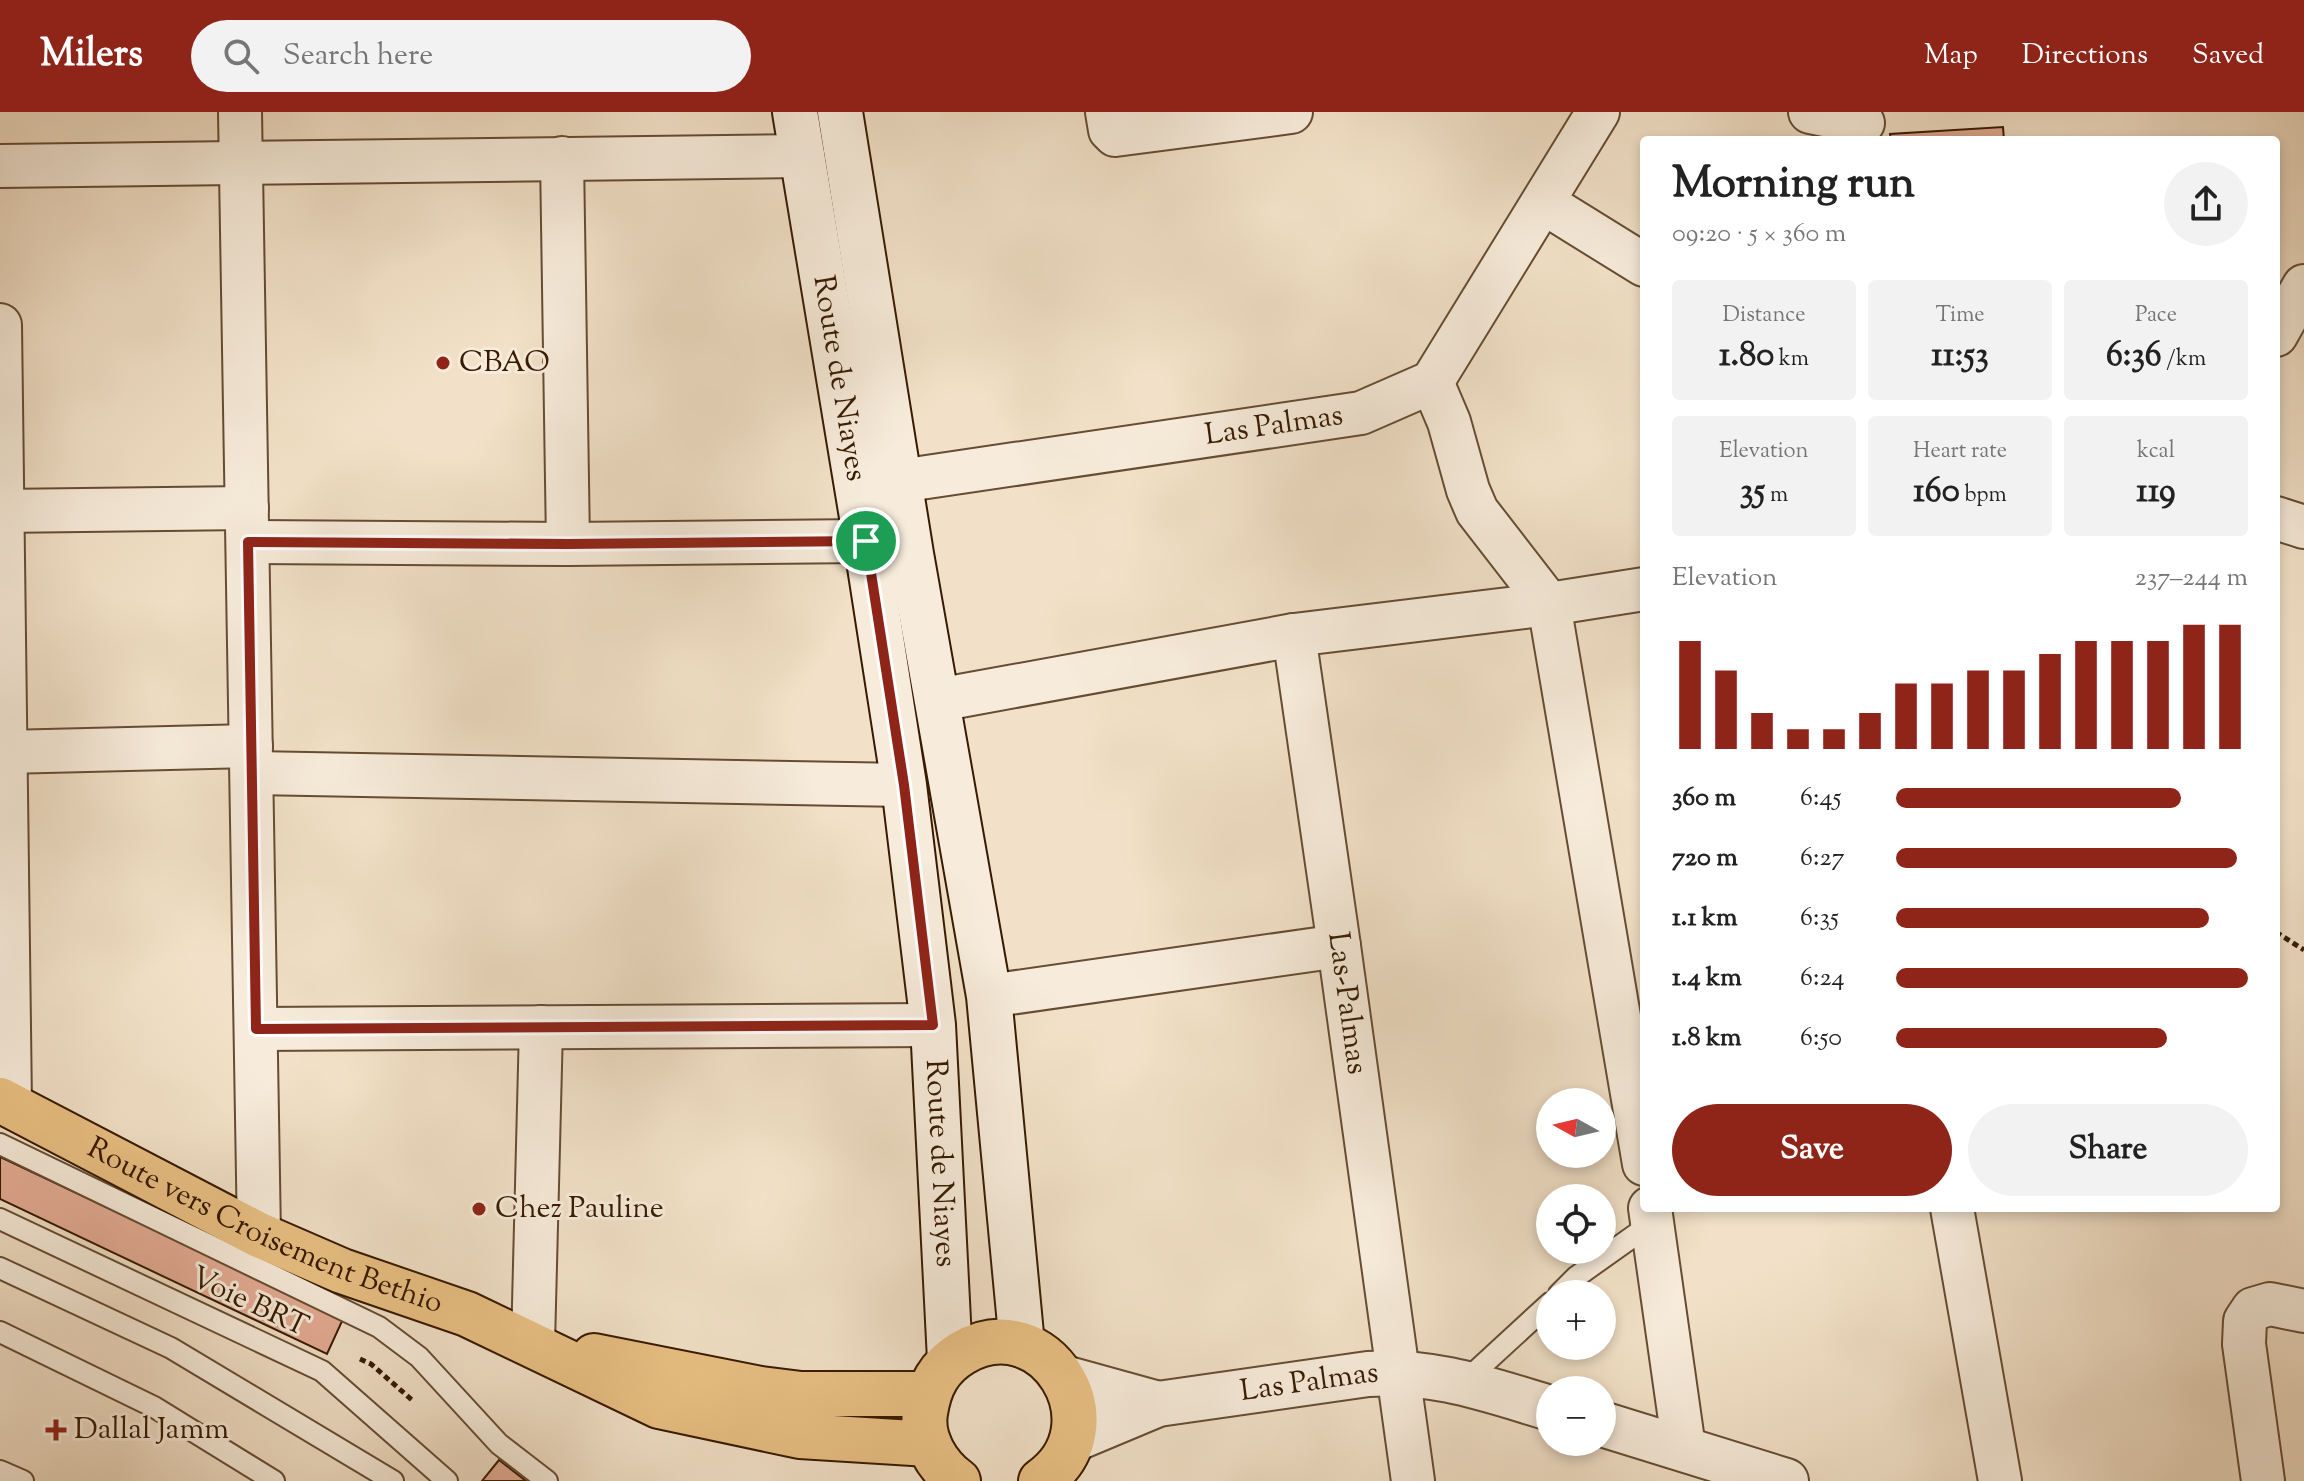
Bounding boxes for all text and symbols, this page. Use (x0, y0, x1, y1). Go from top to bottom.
search box (191, 20, 751, 92)
text: Milers (40, 29, 143, 83)
icon: search (219, 34, 263, 78)
text: Search here (283, 35, 433, 78)
text: Map (1924, 36, 1978, 76)
text: Directions (2022, 36, 2148, 76)
text: Saved (2192, 36, 2264, 76)
text: Morning run (1672, 154, 1915, 217)
button: share (2164, 162, 2248, 246)
text: 09:20 · 5 × 360 m (1672, 216, 1846, 253)
street label: Route de Niayes (801, 272, 877, 484)
text: Distance (1723, 300, 1805, 332)
text: Time (1936, 300, 1984, 332)
text: Pace (2135, 300, 2177, 332)
text: 1.80 (1719, 332, 1774, 381)
text: 11:53 (1931, 332, 1989, 381)
text: 6:36 (2106, 332, 2162, 381)
place label: CBAO (459, 342, 550, 385)
text: km (1774, 344, 1809, 376)
text: /km (2162, 344, 2206, 376)
marker: CBAO (434, 354, 452, 372)
street label: Las Palmas (1202, 394, 1346, 457)
text: Elevation (1719, 436, 1809, 468)
text: Heart rate (1913, 436, 2007, 468)
text: kcal (2137, 436, 2175, 468)
text: 35 (1740, 468, 1765, 517)
text: 160 (1913, 468, 1960, 517)
text: 119 (2136, 468, 2176, 517)
text: m (1765, 480, 1788, 512)
text: bpm (1960, 480, 2007, 512)
pin (832, 507, 900, 575)
icon: arrive (844, 519, 888, 563)
text: Elevation (1672, 560, 1777, 597)
text: 237–244 m (2135, 560, 2248, 597)
text: 360 m (1672, 780, 1736, 817)
text: 6:45 (1800, 780, 1841, 817)
text: 720 m (1672, 840, 1738, 877)
text: 6:27 (1800, 840, 1845, 877)
text: 1.1 km (1672, 900, 1737, 937)
text: 6:35 (1800, 900, 1839, 937)
street label: Las-Palmas (1316, 929, 1378, 1077)
text: 1.4 km (1672, 960, 1742, 997)
text: 6:24 (1800, 960, 1845, 997)
text: 1.8 km (1672, 1020, 1742, 1057)
text: 6:50 (1800, 1020, 1842, 1057)
street label: Route de Niayes (913, 1058, 967, 1268)
north arrow (1536, 1088, 1616, 1168)
map controls (1536, 1088, 1616, 1456)
button: Save (1672, 1104, 1952, 1196)
button: Share (1968, 1104, 2248, 1196)
street label: Route vers Croisement Bethio (79, 1127, 448, 1325)
button: locate (1536, 1184, 1616, 1264)
place label: Chez Pauline (495, 1188, 664, 1231)
marker: Chez Pauline (470, 1200, 488, 1218)
street label: Voie BRT (183, 1257, 315, 1349)
button: + (1536, 1280, 1616, 1360)
street label: Las Palmas (1237, 1352, 1379, 1414)
button: − (1536, 1376, 1616, 1456)
place label: Dallal Jamm (74, 1409, 229, 1452)
marker: Dallal Jamm (45, 1419, 67, 1441)

